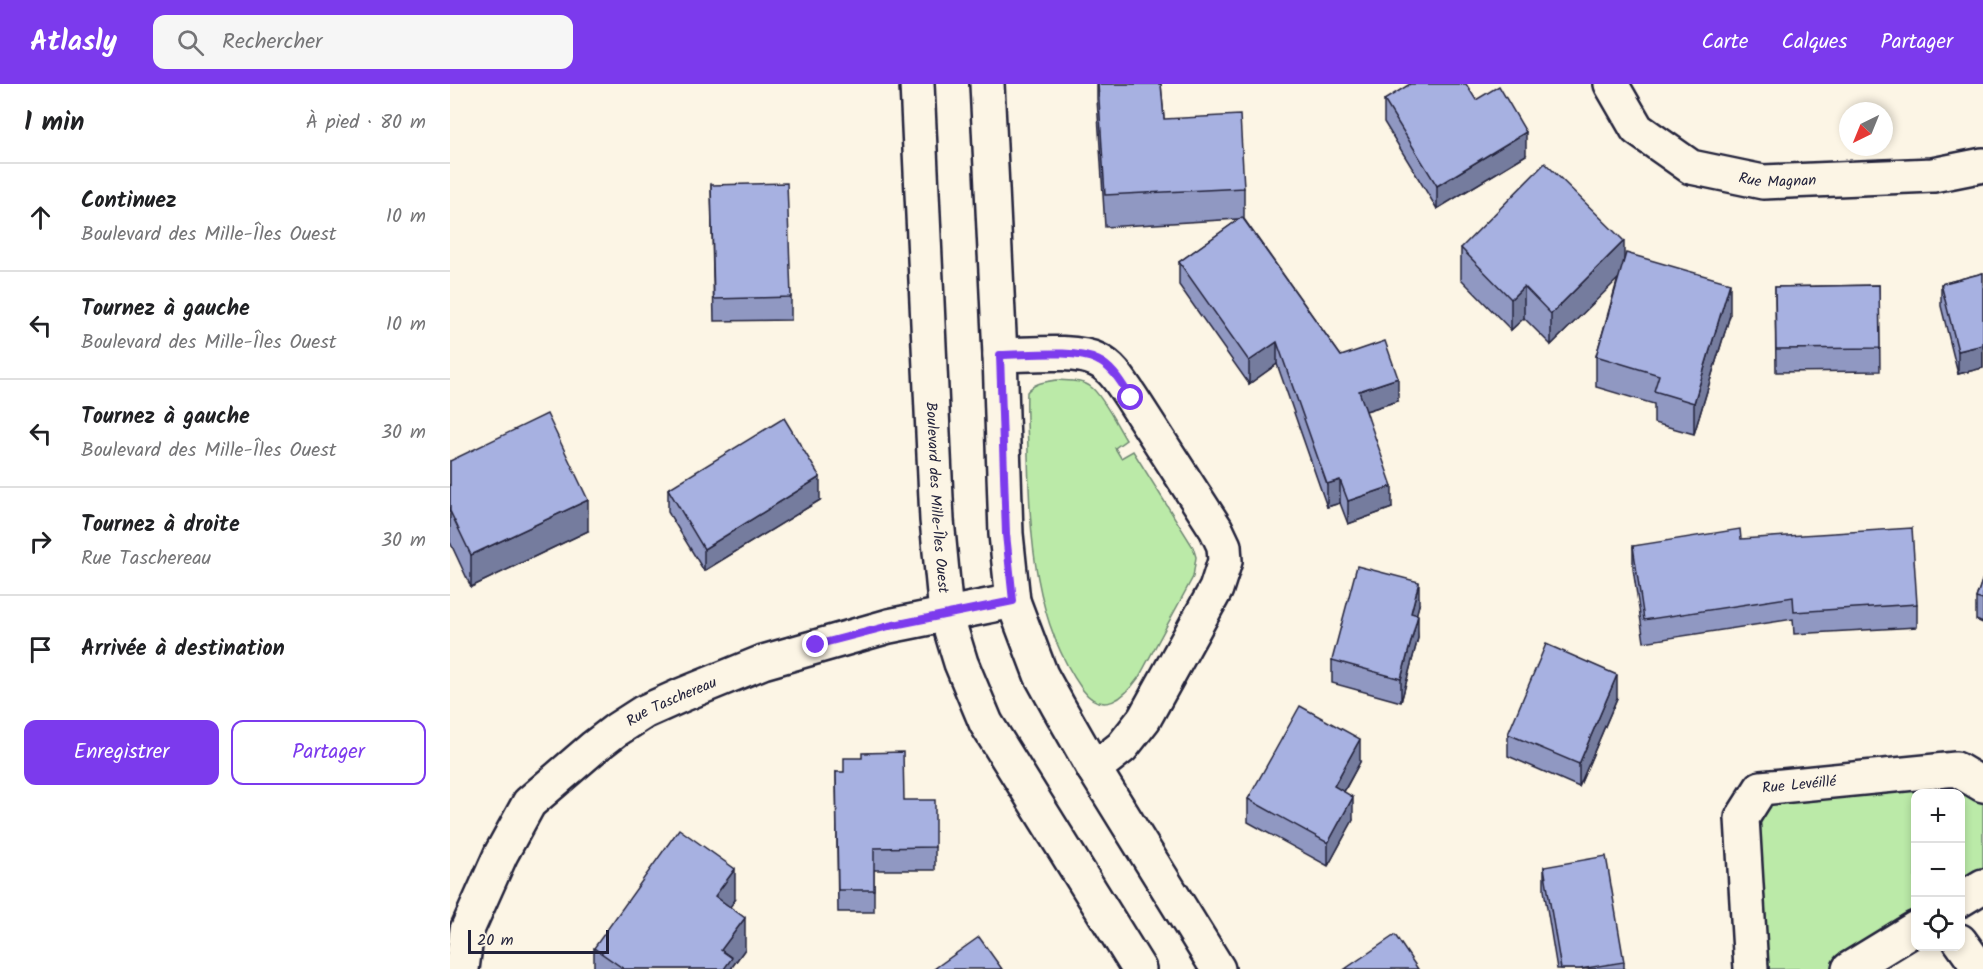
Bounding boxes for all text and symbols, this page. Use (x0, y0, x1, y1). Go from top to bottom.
search box (153, 15, 573, 69)
text: Atlasly (30, 20, 117, 65)
text: Rechercher (222, 25, 322, 60)
icon: search (174, 26, 207, 59)
text: Carte (1701, 26, 1748, 59)
text: Calques (1781, 26, 1847, 59)
text: Partager (1880, 26, 1953, 59)
text: 1 min (24, 102, 84, 144)
north arrow (1839, 102, 1893, 156)
text: À pied · 80 m (306, 107, 426, 139)
street label: Rue Magnan (1736, 166, 1817, 195)
text: Continuez (81, 184, 177, 219)
icon: ahead (24, 201, 57, 234)
text: 10 m (386, 201, 426, 233)
text: Boulevard des Mille-Îles Ouest (81, 219, 337, 251)
text: Tournez à gauche (81, 292, 250, 327)
icon: left (24, 309, 57, 342)
text: 10 m (386, 309, 426, 341)
text: Boulevard des Mille-Îles Ouest (81, 327, 337, 359)
route start (1117, 384, 1143, 410)
text: Tournez à gauche (81, 400, 250, 435)
street label: Boulevard des Mille-Îles Ouest (919, 401, 955, 595)
icon: left (24, 417, 57, 450)
text: 30 m (381, 417, 426, 449)
text: Boulevard des Mille-Îles Ouest (81, 435, 337, 467)
text: Tournez à droite (81, 508, 240, 543)
icon: right (24, 525, 57, 558)
text: 30 m (381, 525, 426, 557)
text: Rue Taschereau (81, 543, 211, 575)
route end (802, 631, 828, 657)
text: Arrivée à destination (81, 632, 285, 667)
icon: arrive (24, 633, 57, 666)
street label: Rue Taschereau (622, 671, 721, 733)
button: Enregistrer (24, 720, 219, 785)
button: Partager (231, 720, 426, 785)
street label: Rue Levéillé (1761, 770, 1839, 801)
map controls (1911, 789, 1965, 951)
button: + (1911, 789, 1965, 843)
button: − (1911, 843, 1965, 897)
button: locate (1911, 897, 1965, 951)
scale bar (468, 927, 609, 954)
text: 20 m (477, 928, 513, 953)

